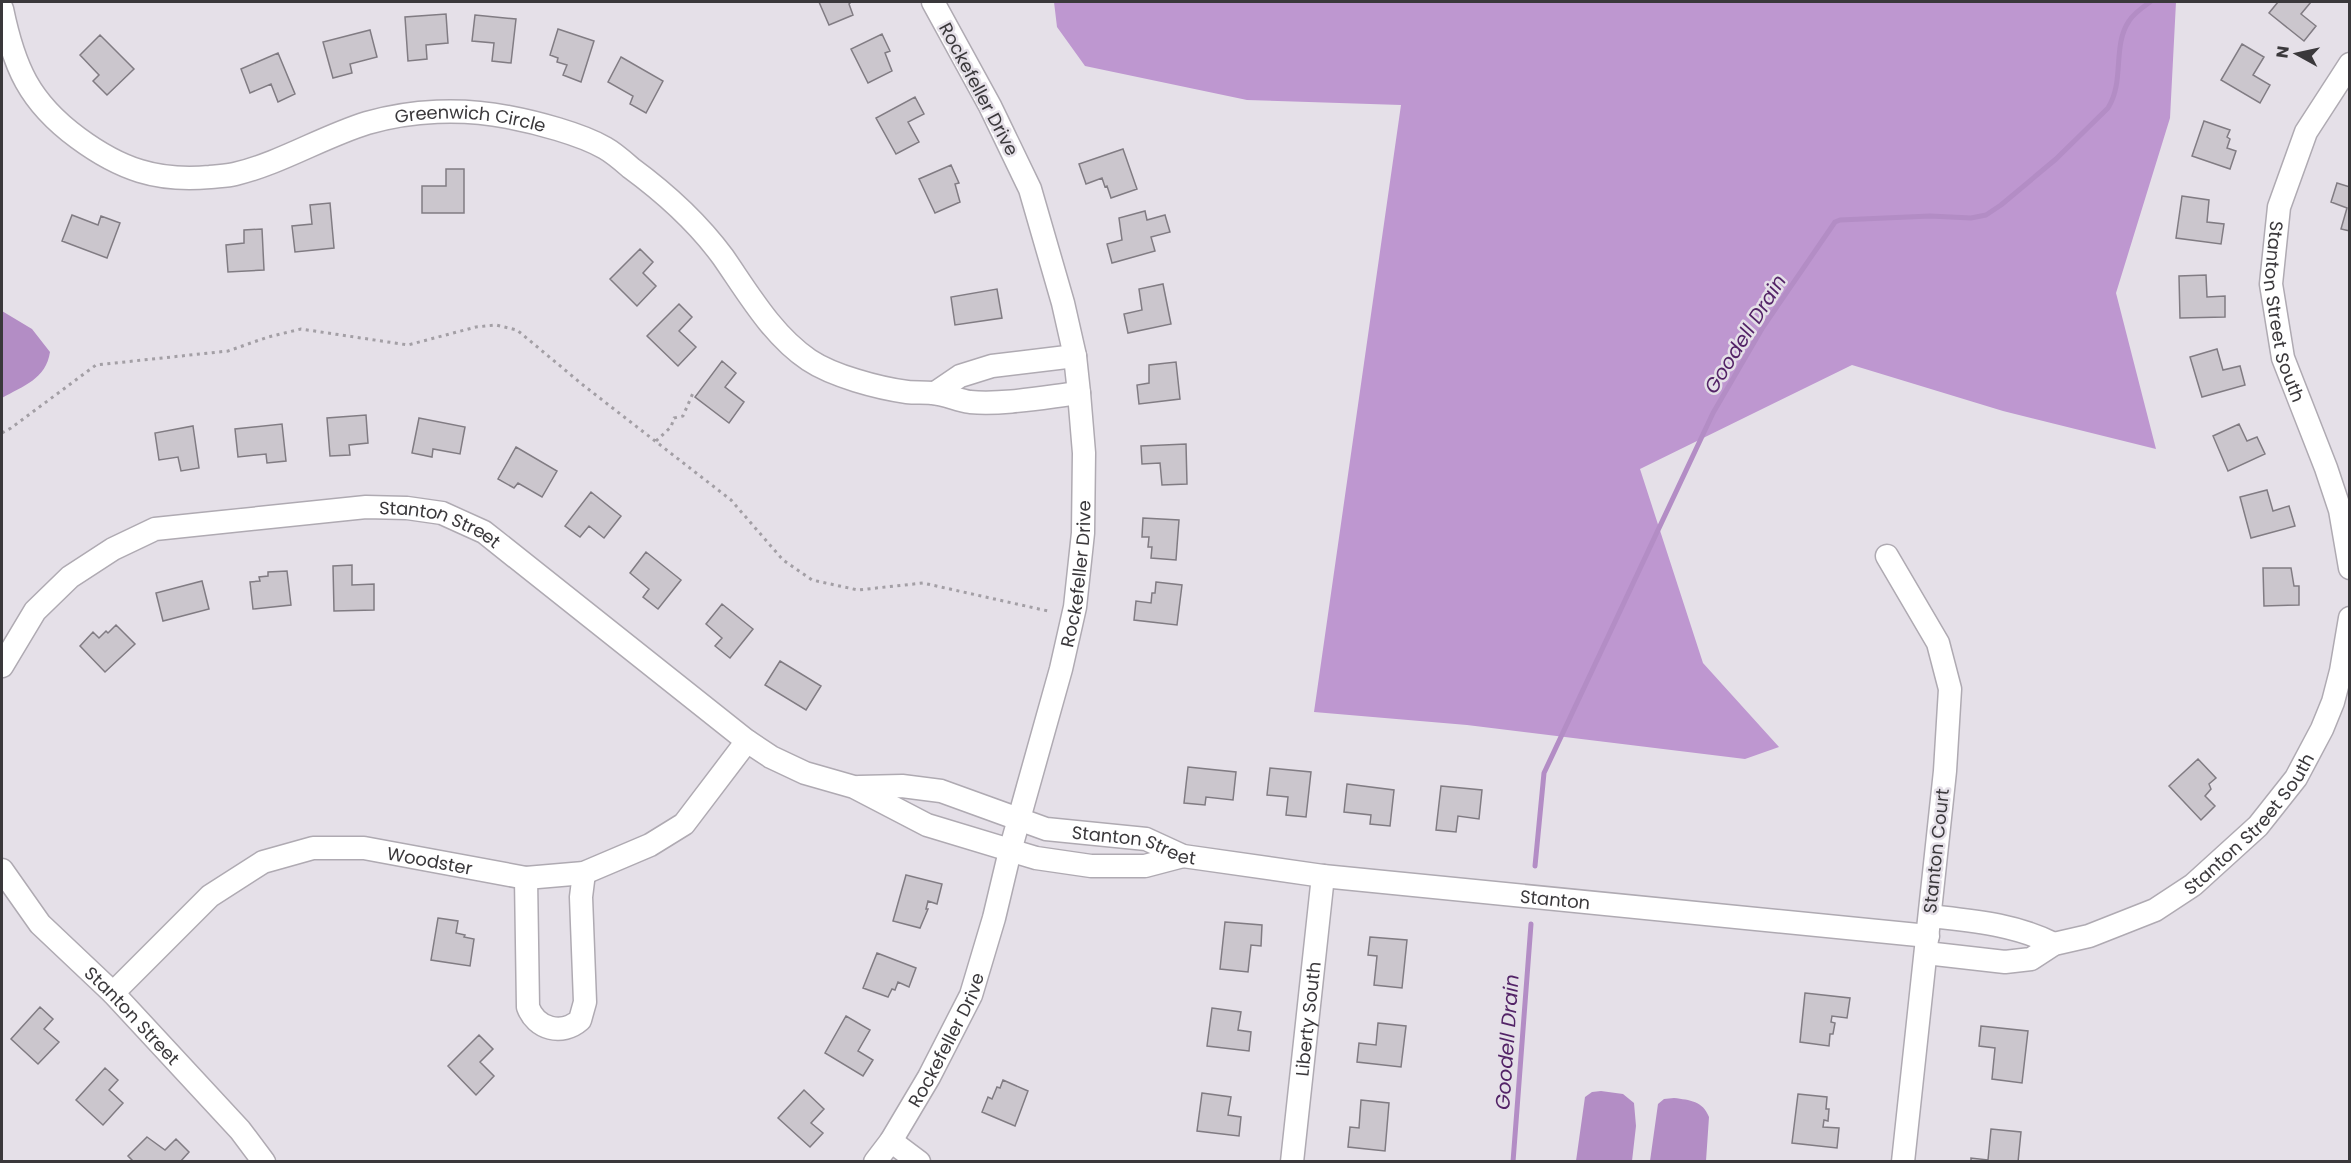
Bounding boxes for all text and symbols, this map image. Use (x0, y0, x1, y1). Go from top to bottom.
street label: Rockefeller Drive (933, 18, 1025, 160)
north arrow (2267, 24, 2327, 84)
text: N (2270, 44, 2295, 60)
street label: Greenwich Circle (393, 99, 549, 138)
street label: Stanton Street South (2258, 220, 2311, 406)
water label: Goodell Drain (1697, 269, 1793, 399)
street label: Stanton Street (379, 495, 506, 553)
street label: Rockefeller Drive (1054, 500, 1096, 649)
street label: Stanton Street South (2179, 748, 2320, 900)
street label: Stanton Court (1917, 787, 1955, 915)
street label: Stanton Street (1071, 819, 1197, 870)
street label: Woodster (385, 840, 475, 880)
street label: Stanton (1519, 883, 1592, 915)
street label: Stanton Street (79, 960, 186, 1070)
street label: Liberty South (1289, 960, 1326, 1078)
street label: Rockefeller Drive (902, 969, 990, 1111)
water label: Goodell Drain (1488, 973, 1526, 1111)

